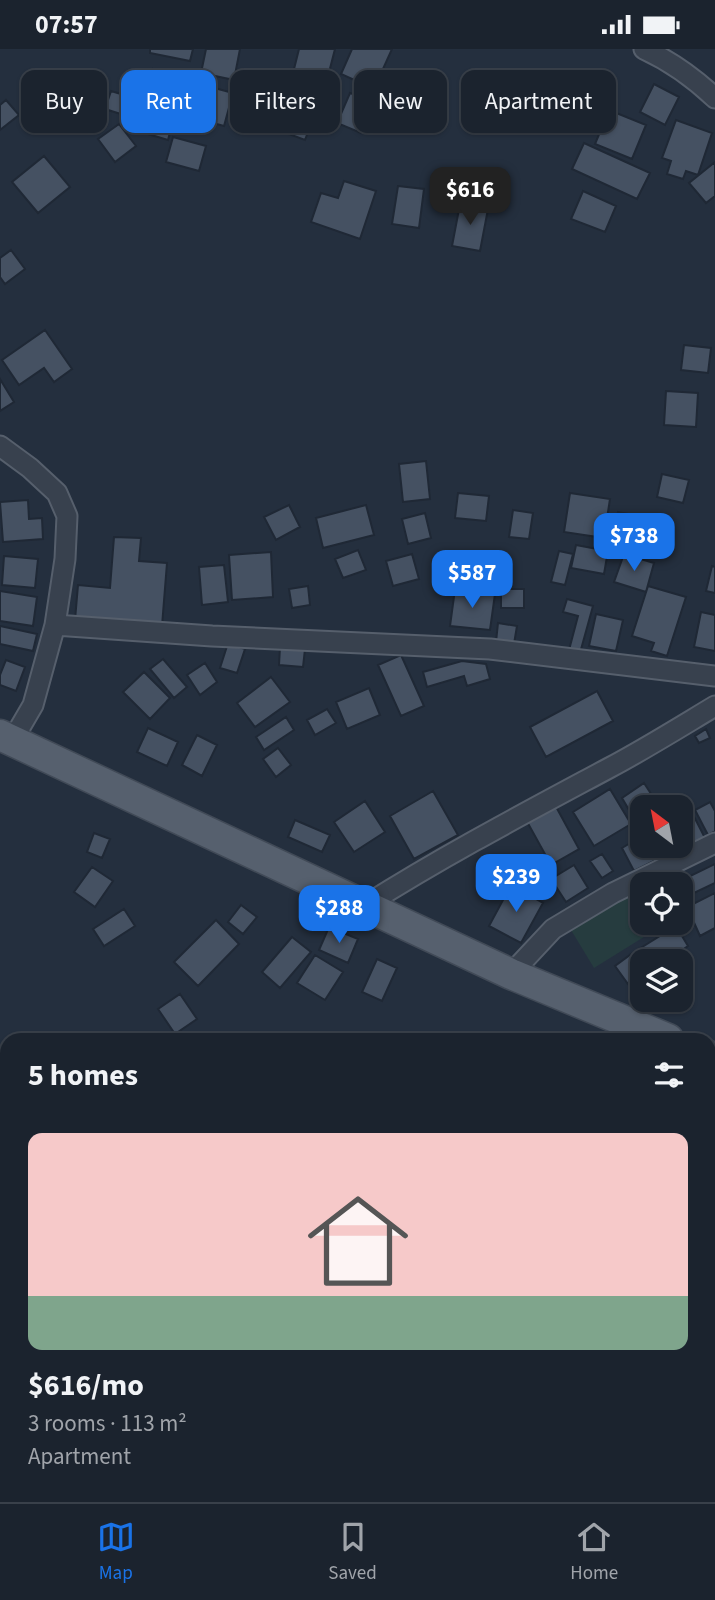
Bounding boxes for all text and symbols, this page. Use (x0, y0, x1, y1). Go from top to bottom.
text: 07:57 (35, 6, 98, 43)
chip: Buy (21, 70, 107, 133)
chip: Rent (121, 70, 216, 133)
chip: Filters (230, 70, 340, 133)
chip: New (354, 70, 447, 133)
chip: Apartment (461, 70, 616, 133)
pin: $616 (429, 167, 511, 227)
text: $616 (446, 173, 494, 206)
pin: $738 (593, 513, 675, 573)
text: $738 (610, 519, 658, 552)
pin: $587 (431, 551, 513, 610)
text: $587 (448, 556, 496, 589)
north arrow (630, 795, 693, 857)
map controls (630, 795, 693, 1012)
pin: $239 (475, 855, 557, 914)
text: $239 (492, 860, 540, 893)
button: locate (630, 872, 693, 935)
pin: $288 (298, 885, 380, 945)
text: $288 (315, 891, 363, 924)
button: layers (630, 949, 693, 1012)
text: 5 homes (28, 1054, 138, 1097)
icon: filters (650, 1056, 688, 1094)
icon: home (295, 1178, 421, 1304)
text: $616/mo (28, 1364, 144, 1407)
text: 3 rooms · 113 m² (28, 1407, 187, 1440)
text: Apartment (28, 1440, 131, 1473)
tab: Map (97, 1518, 135, 1587)
tab: Saved (328, 1518, 377, 1587)
tab: Home (570, 1518, 618, 1587)

